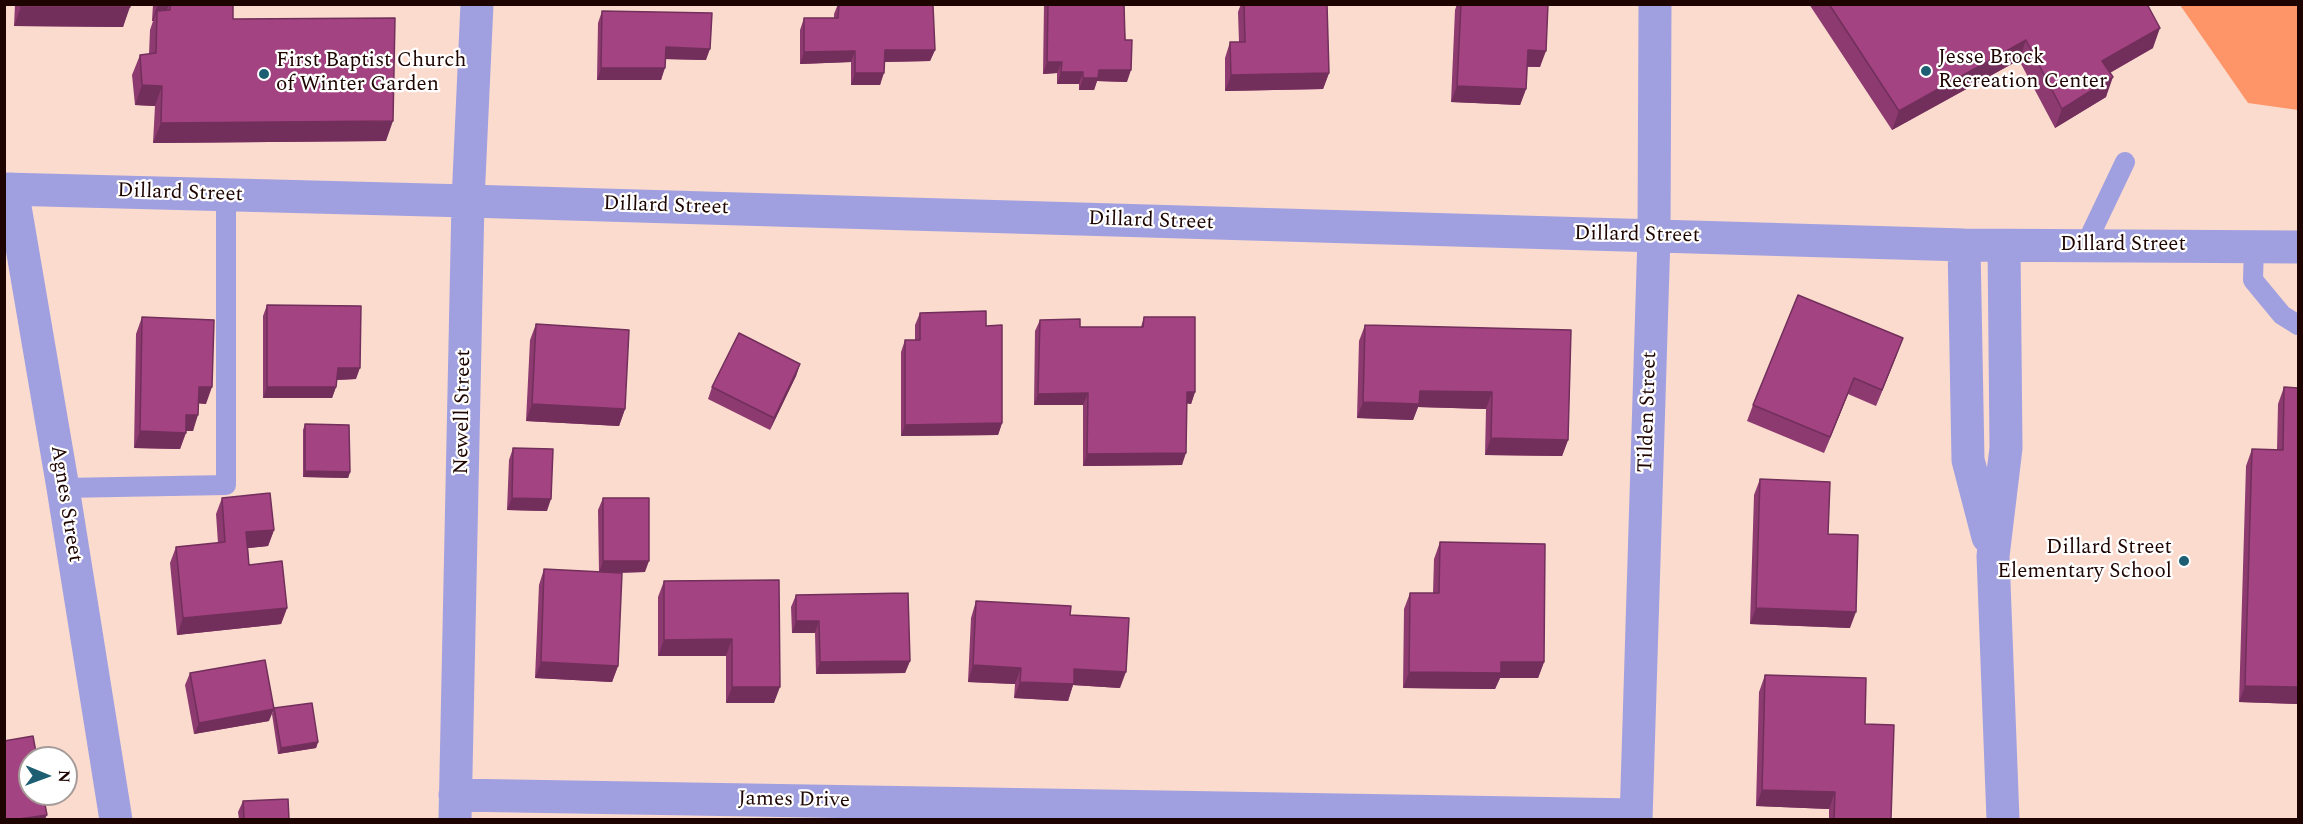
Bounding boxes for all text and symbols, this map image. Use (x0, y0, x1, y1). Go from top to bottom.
place label: Jesse Brock Recreation Center (1938, 46, 2107, 96)
place label: First Baptist Church of Winter Garden (276, 49, 467, 99)
marker: Jesse Brock Recreation Center (1919, 64, 1933, 78)
marker: First Baptist Church of Winter Garden (257, 67, 271, 81)
street label: Dillard Street (117, 179, 243, 209)
street label: Dillard Street (603, 192, 729, 222)
street label: Dillard Street (1088, 207, 1214, 237)
street label: Dillard Street (1574, 222, 1700, 250)
street label: Dillard Street (2060, 233, 2186, 259)
street label: Newell Street (450, 349, 478, 475)
street label: Tilden Street (1634, 351, 1664, 473)
street label: Agnes Street (43, 444, 87, 564)
place label: Dillard Street Elementary School (1997, 536, 2172, 586)
marker: Dillard Street Elementary School (2177, 554, 2191, 568)
north arrow (18, 746, 78, 806)
text: N (52, 770, 76, 783)
street label: James Drive (738, 787, 850, 815)

